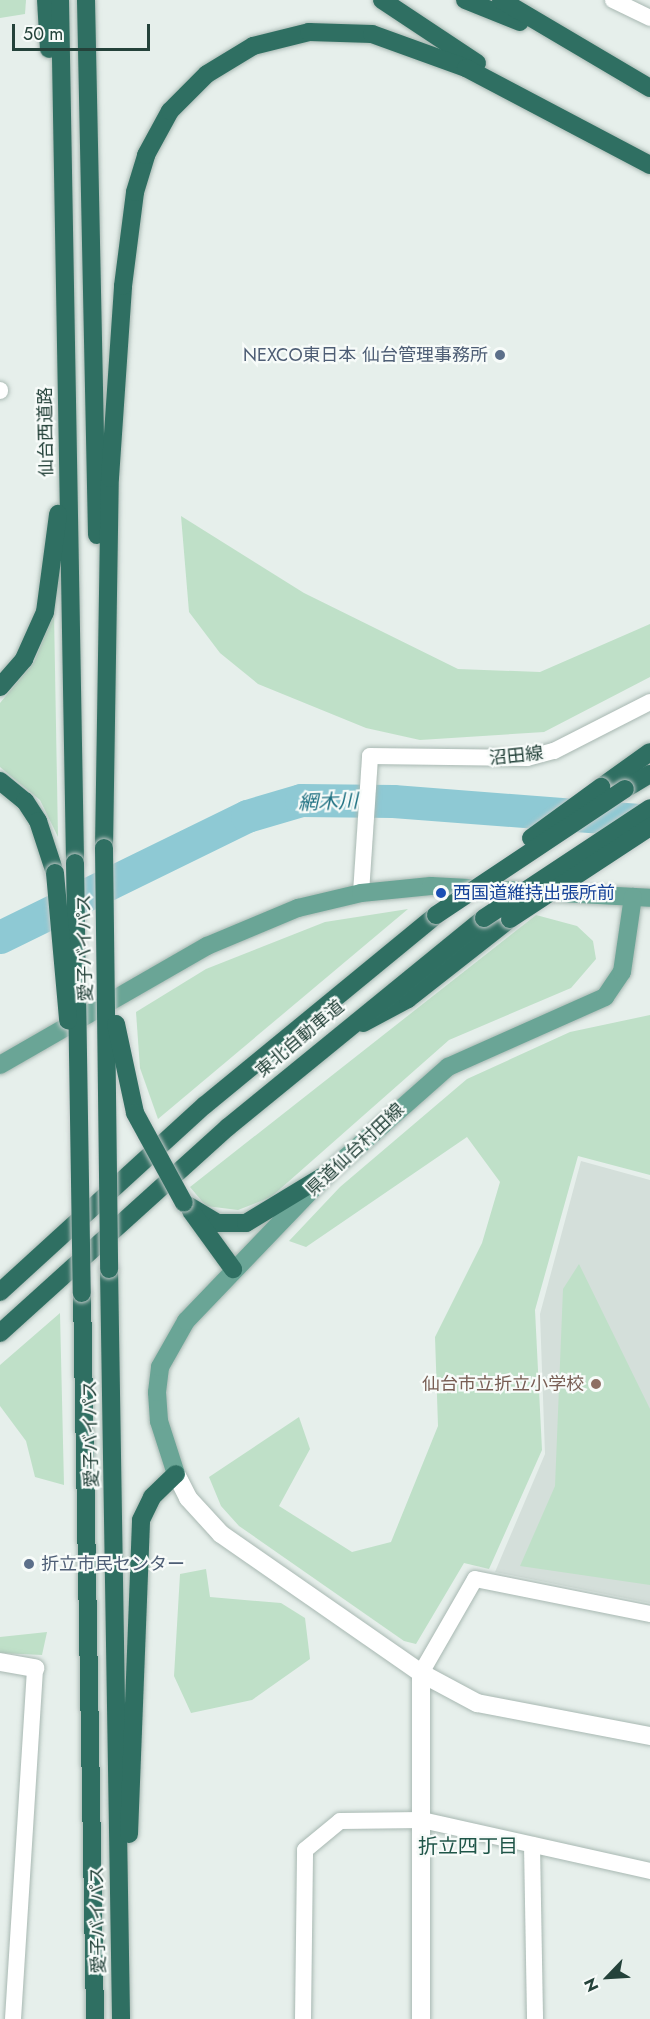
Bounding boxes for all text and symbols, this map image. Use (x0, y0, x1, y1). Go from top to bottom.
scale bar (15, 12, 153, 50)
text: 50 m (23, 21, 63, 47)
place label: NEXCO東日本 仙台管理事務所 (243, 344, 488, 366)
marker: NEXCO東日本 仙台管理事務所 (493, 348, 507, 362)
street label: 仙台西道路 (34, 387, 58, 477)
street label: 沼田線 (488, 742, 544, 770)
water label: 網木川 (298, 789, 358, 815)
place label: 西国道維持出張所前 (453, 882, 615, 904)
marker: 西国道維持出張所前 (434, 886, 448, 900)
street label: 愛子バイパス (73, 894, 97, 1002)
street label: 東北自動車道 (252, 996, 348, 1082)
street label: 県道仙台村田線 (302, 1099, 408, 1201)
place label: 仙台市立折立小学校 (422, 1373, 584, 1395)
marker: 仙台市立折立小学校 (589, 1377, 603, 1391)
street label: 愛子バイパス (79, 1380, 103, 1488)
place label: 折立市民センター (41, 1553, 185, 1575)
marker: 折立市民センター (22, 1557, 36, 1571)
district label: 折立四丁目 (418, 1834, 518, 1858)
street label: 愛子バイパス (86, 1866, 110, 1974)
north arrow (578, 1947, 638, 2007)
text: N (578, 1974, 604, 1995)

